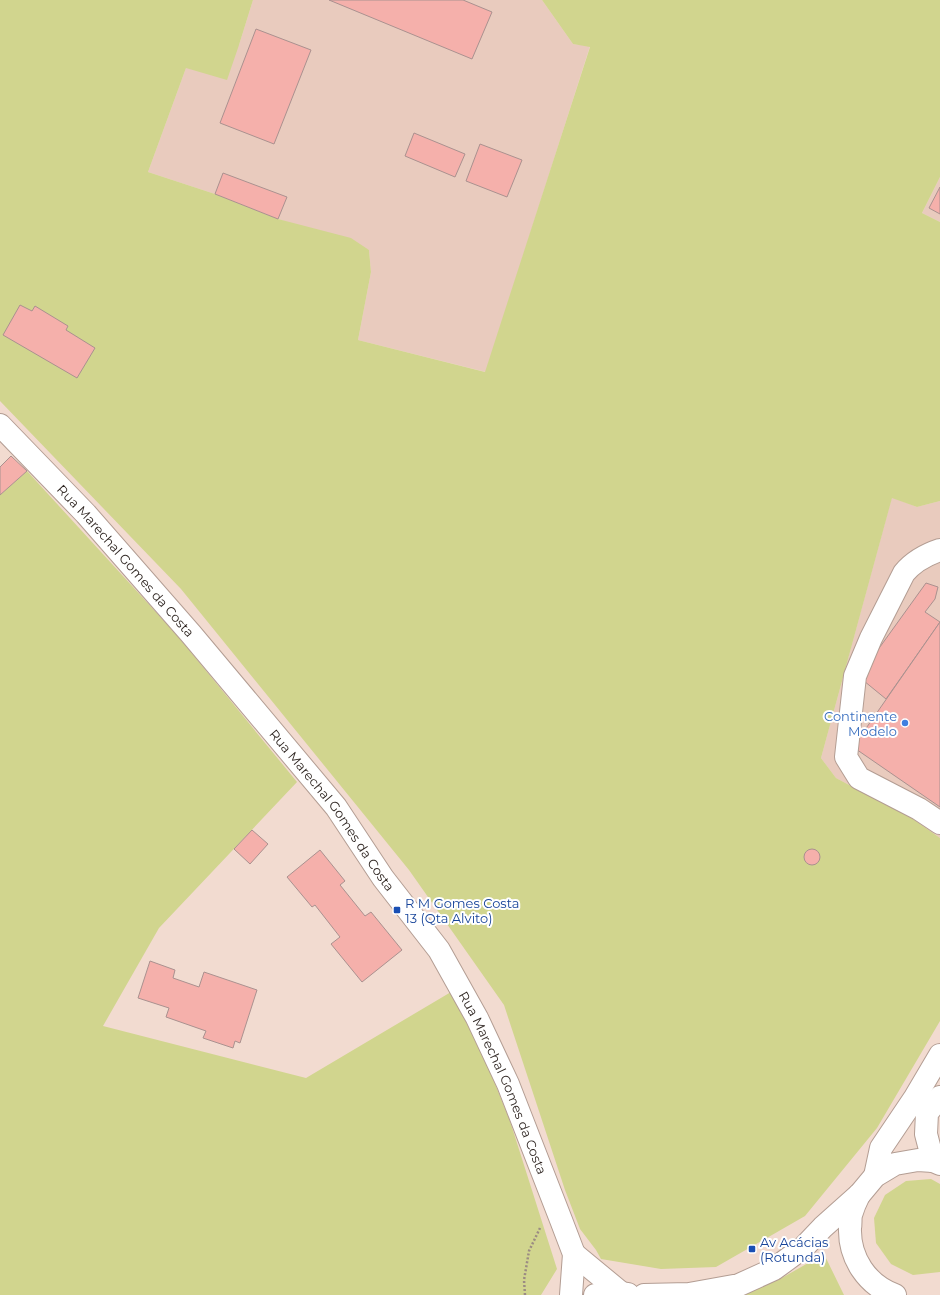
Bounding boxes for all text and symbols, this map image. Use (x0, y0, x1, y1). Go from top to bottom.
street label: Rua Marechal Gomes da Costa (54, 481, 198, 640)
place label: Continente Modelo (824, 708, 897, 739)
marker: Continente Modelo (900, 718, 910, 728)
street label: Rua Marechal Gomes da Costa (266, 726, 398, 894)
place label: R M Gomes Costa 13 (Qta Alvito) (405, 895, 519, 926)
marker: R M Gomes Costa 13 (Qta Alvito) (392, 905, 402, 915)
street label: Rua Marechal Gomes da Costa (456, 988, 550, 1176)
place label: Av Acácias (Rotunda) (760, 1234, 828, 1265)
marker: Av Acácias (Rotunda) (747, 1244, 757, 1254)

